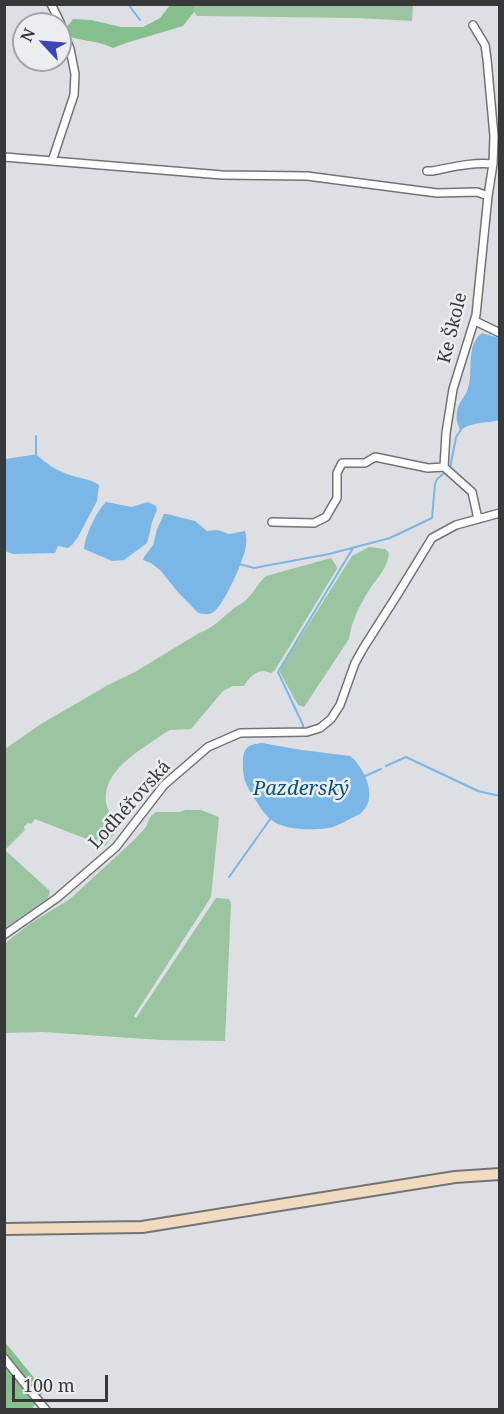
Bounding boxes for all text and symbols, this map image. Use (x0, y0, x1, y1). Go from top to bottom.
north arrow (12, 12, 72, 72)
text: N (15, 25, 40, 45)
street label: Ke Škole (434, 290, 472, 366)
street label: Lodhéřovská (85, 756, 175, 854)
water label: Pazderský (253, 777, 349, 801)
scale bar (15, 1363, 111, 1401)
text: 100 m (23, 1373, 75, 1397)

